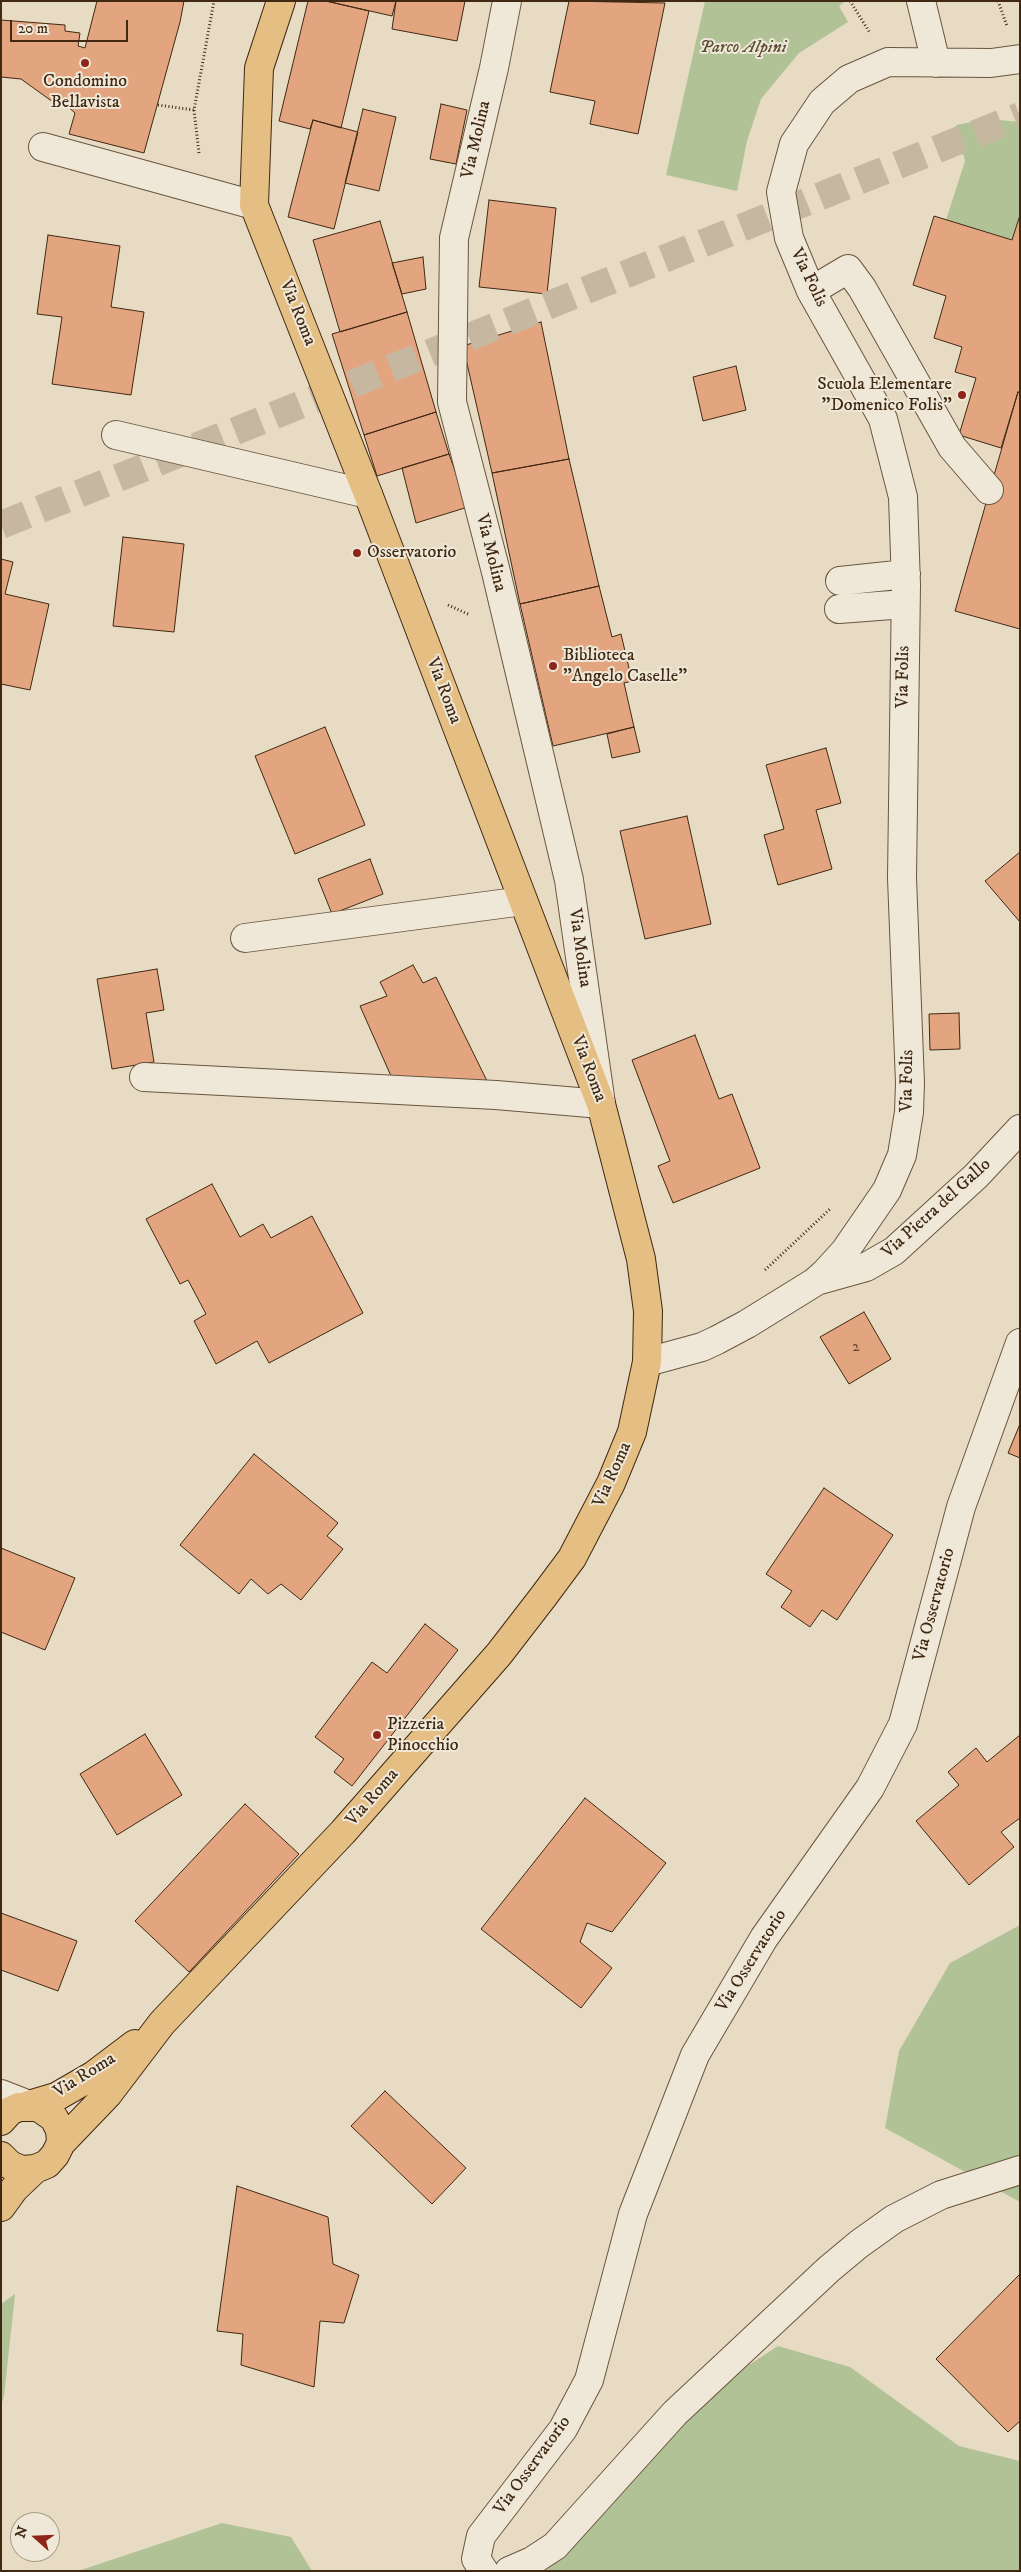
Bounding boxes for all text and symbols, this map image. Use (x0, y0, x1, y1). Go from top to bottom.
scale bar (12, 10, 130, 42)
text: 20 m (18, 19, 48, 38)
park label: Parco Alpini (700, 37, 786, 59)
marker: Condomino Bellavista (79, 57, 91, 69)
place label: Condomino Bellavista (43, 71, 127, 114)
street label: Via Molina (458, 99, 496, 181)
street label: Via Folis (785, 245, 831, 311)
street label: Via Roma (274, 277, 320, 349)
place label: Scuola Elementare "Domenico Folis" (817, 374, 952, 416)
marker: Scuola Elementare "Domenico Folis" (956, 389, 968, 401)
street label: Via Molina (470, 512, 510, 594)
place label: Osservatorio (367, 542, 456, 564)
marker: Osservatorio (351, 547, 363, 559)
place label: Biblioteca "Angelo Caselle" (563, 645, 687, 688)
street label: Via Folis (893, 646, 915, 708)
street label: Via Roma (421, 655, 465, 727)
marker: Biblioteca "Angelo Caselle" (547, 660, 559, 672)
street label: Via Molina (563, 907, 595, 989)
street label: Via Roma (566, 1033, 610, 1105)
street label: Via Folis (897, 1050, 919, 1112)
street label: Via Pietra del Gallo (878, 1154, 996, 1264)
house number: 2 (852, 1339, 860, 1357)
street label: Via Roma (589, 1439, 637, 1511)
street label: Via Osservatorio (909, 1546, 961, 1664)
place label: Pizzeria Pinocchio (387, 1714, 459, 1756)
marker: Pizzeria Pinocchio (371, 1729, 383, 1741)
street label: Via Roma (342, 1765, 404, 1831)
street label: Via Osservatorio (712, 1906, 792, 2016)
street label: Via Roma (50, 2048, 120, 2104)
street label: Via Osservatorio (490, 2412, 576, 2520)
north arrow (10, 2512, 60, 2562)
text: N (11, 2524, 32, 2541)

